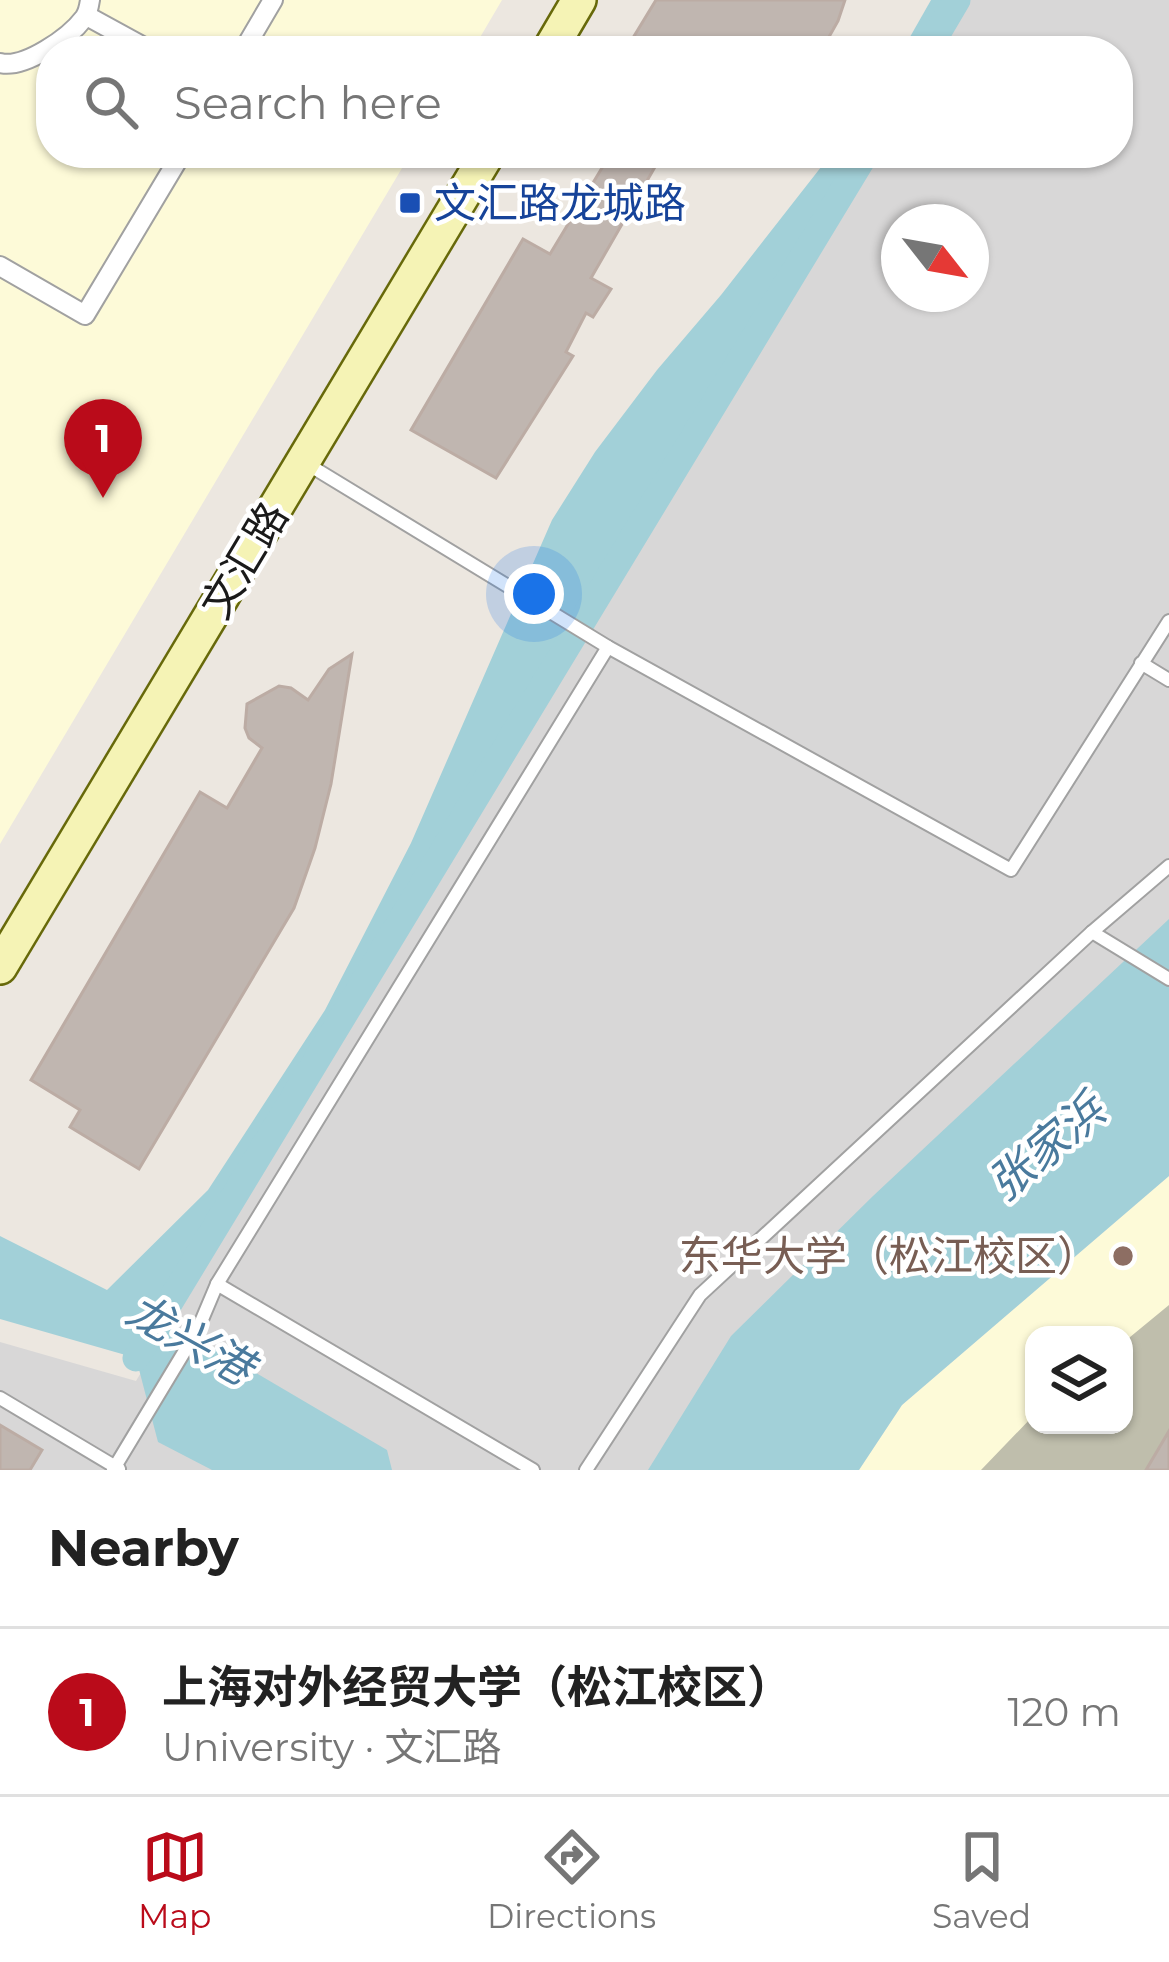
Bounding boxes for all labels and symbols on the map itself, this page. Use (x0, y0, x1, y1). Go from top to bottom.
place label: 文汇路龙城路 (434, 177, 686, 229)
marker: 文汇路龙城路 (397, 190, 423, 216)
north arrow (881, 204, 989, 312)
pin: 1 (64, 399, 142, 498)
street label: 文汇路 (189, 493, 299, 627)
your location (504, 564, 564, 624)
water label: 张家浜 (976, 1080, 1118, 1211)
place label: 东华大学（松江校区） (679, 1230, 1099, 1282)
marker: 东华大学（松江校区） (1110, 1243, 1136, 1269)
water label: 龙兴港 (118, 1282, 268, 1398)

